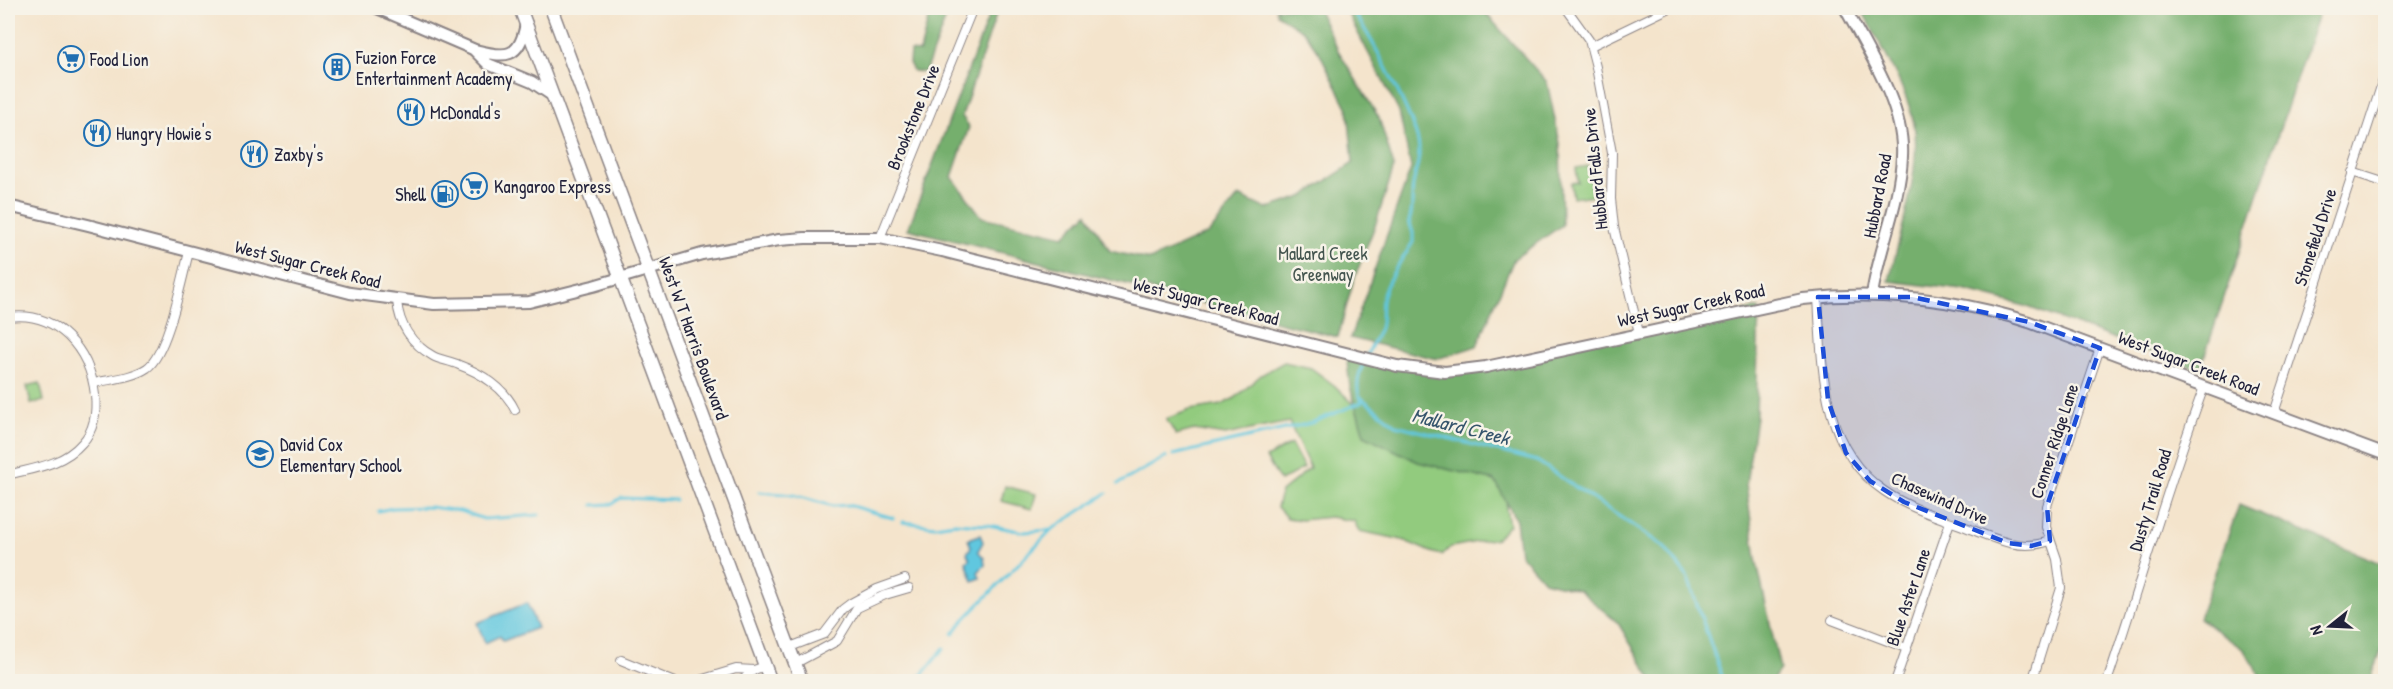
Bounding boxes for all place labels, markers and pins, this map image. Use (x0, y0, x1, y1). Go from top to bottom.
supermarket icon: Food Lion (56, 44, 86, 74)
place label: Fuzion Force Entertainment Academy (355, 45, 513, 91)
place label: Food Lion (89, 47, 149, 72)
building icon: Fuzion Force Entertainment Academy (322, 52, 352, 82)
restaurant icon: McDonald's (396, 97, 426, 127)
place label: McDonald's (430, 100, 500, 125)
restaurant icon: Hungry Howie's (82, 118, 112, 148)
place label: Hungry Howie's (116, 121, 212, 146)
restaurant icon: Zaxby's (239, 139, 269, 169)
place label: Zaxby's (274, 142, 323, 167)
supermarket icon: Kangaroo Express (459, 171, 489, 201)
place label: Kangaroo Express (494, 174, 611, 199)
fuel station icon: Shell (430, 179, 460, 209)
place label: Shell (395, 182, 426, 207)
place label: David Cox Elementary School (280, 432, 402, 478)
school or university icon: David Cox Elementary School (245, 439, 275, 469)

